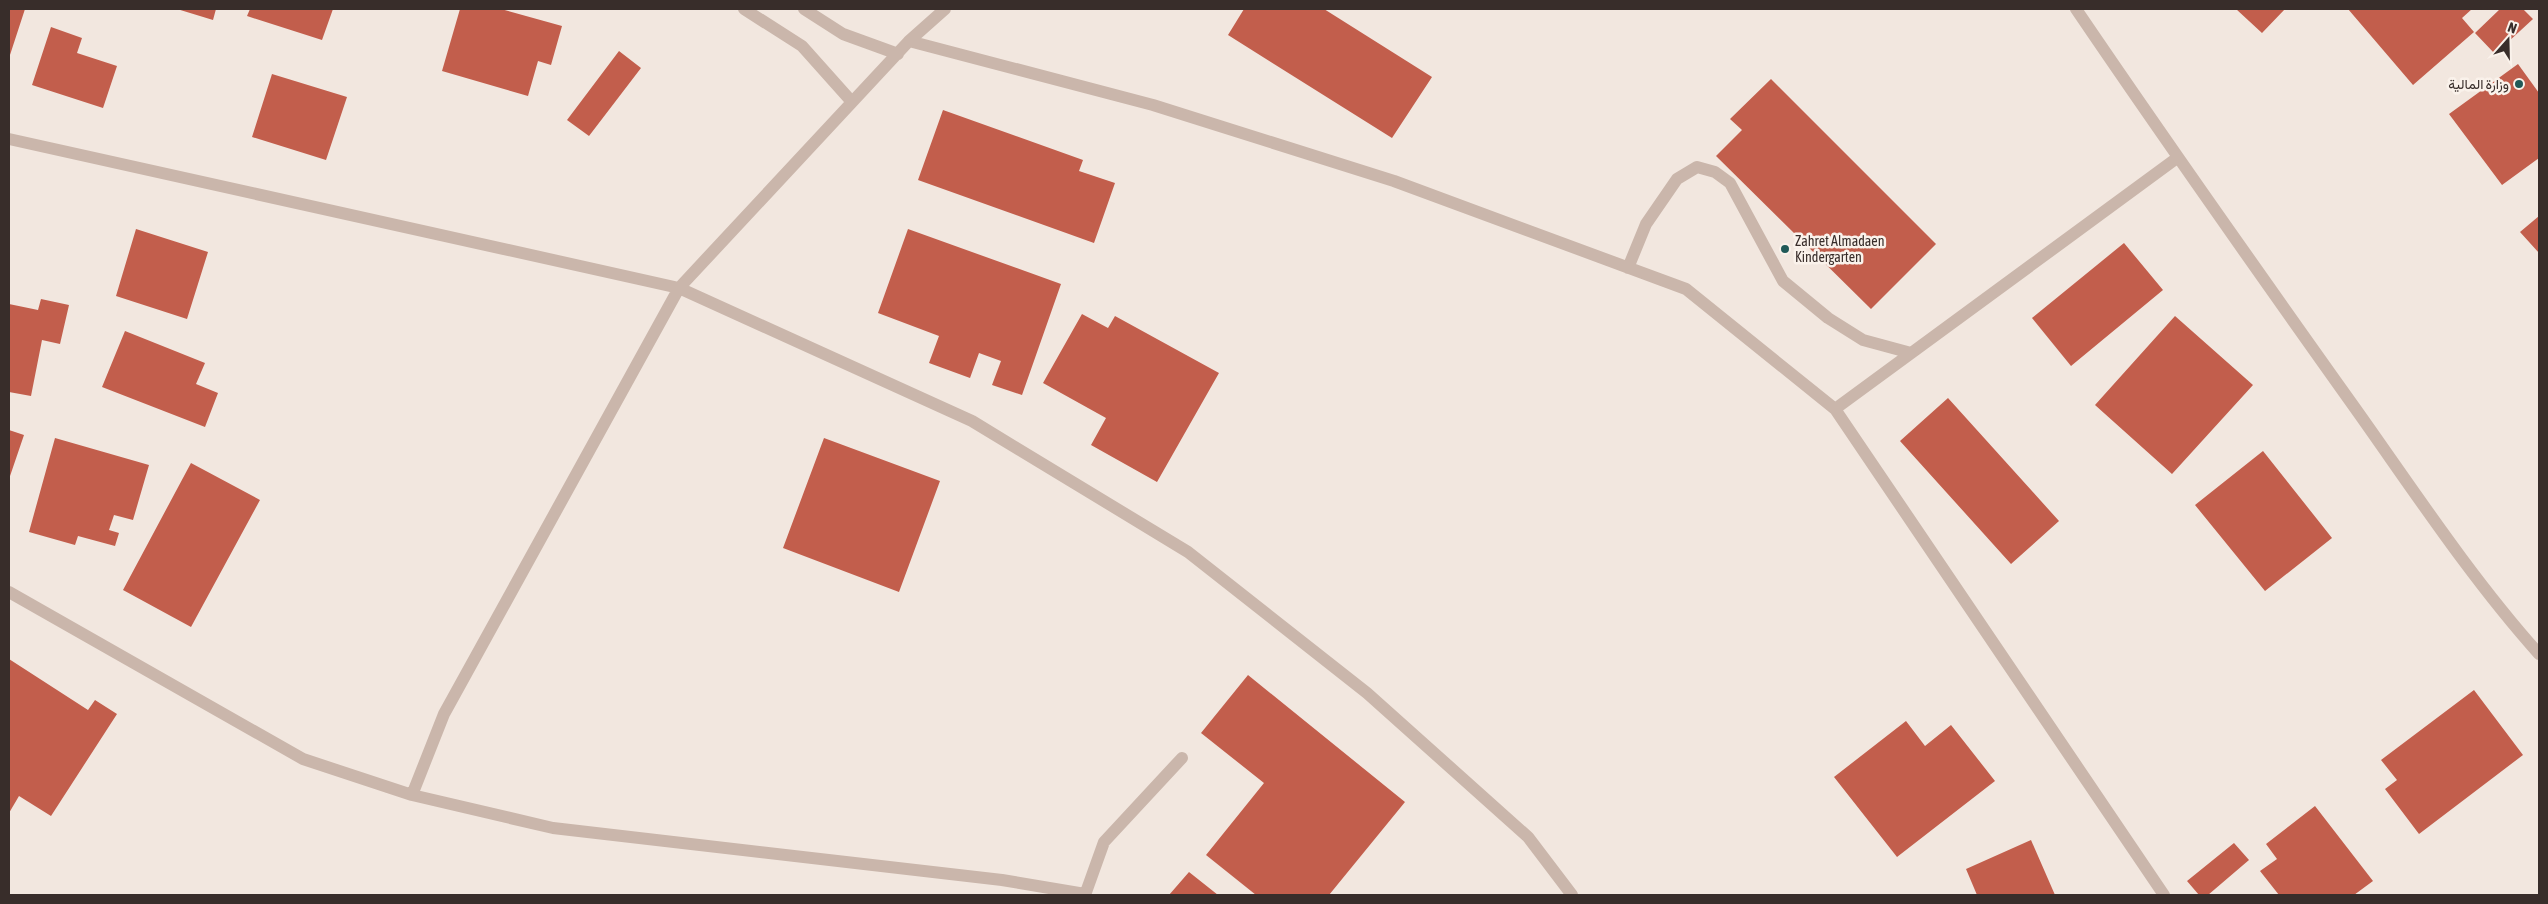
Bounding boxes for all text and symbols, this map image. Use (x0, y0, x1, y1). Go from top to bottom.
north arrow (2483, 15, 2533, 65)
text: N (2506, 19, 2519, 37)
place label: وزارة المالية (2448, 76, 2509, 93)
marker: وزارة المالية (2513, 78, 2525, 90)
place label: Zahret Almadaen Kindergarten (1795, 233, 1885, 265)
marker: Zahret Almadaen Kindergarten (1779, 243, 1791, 255)

